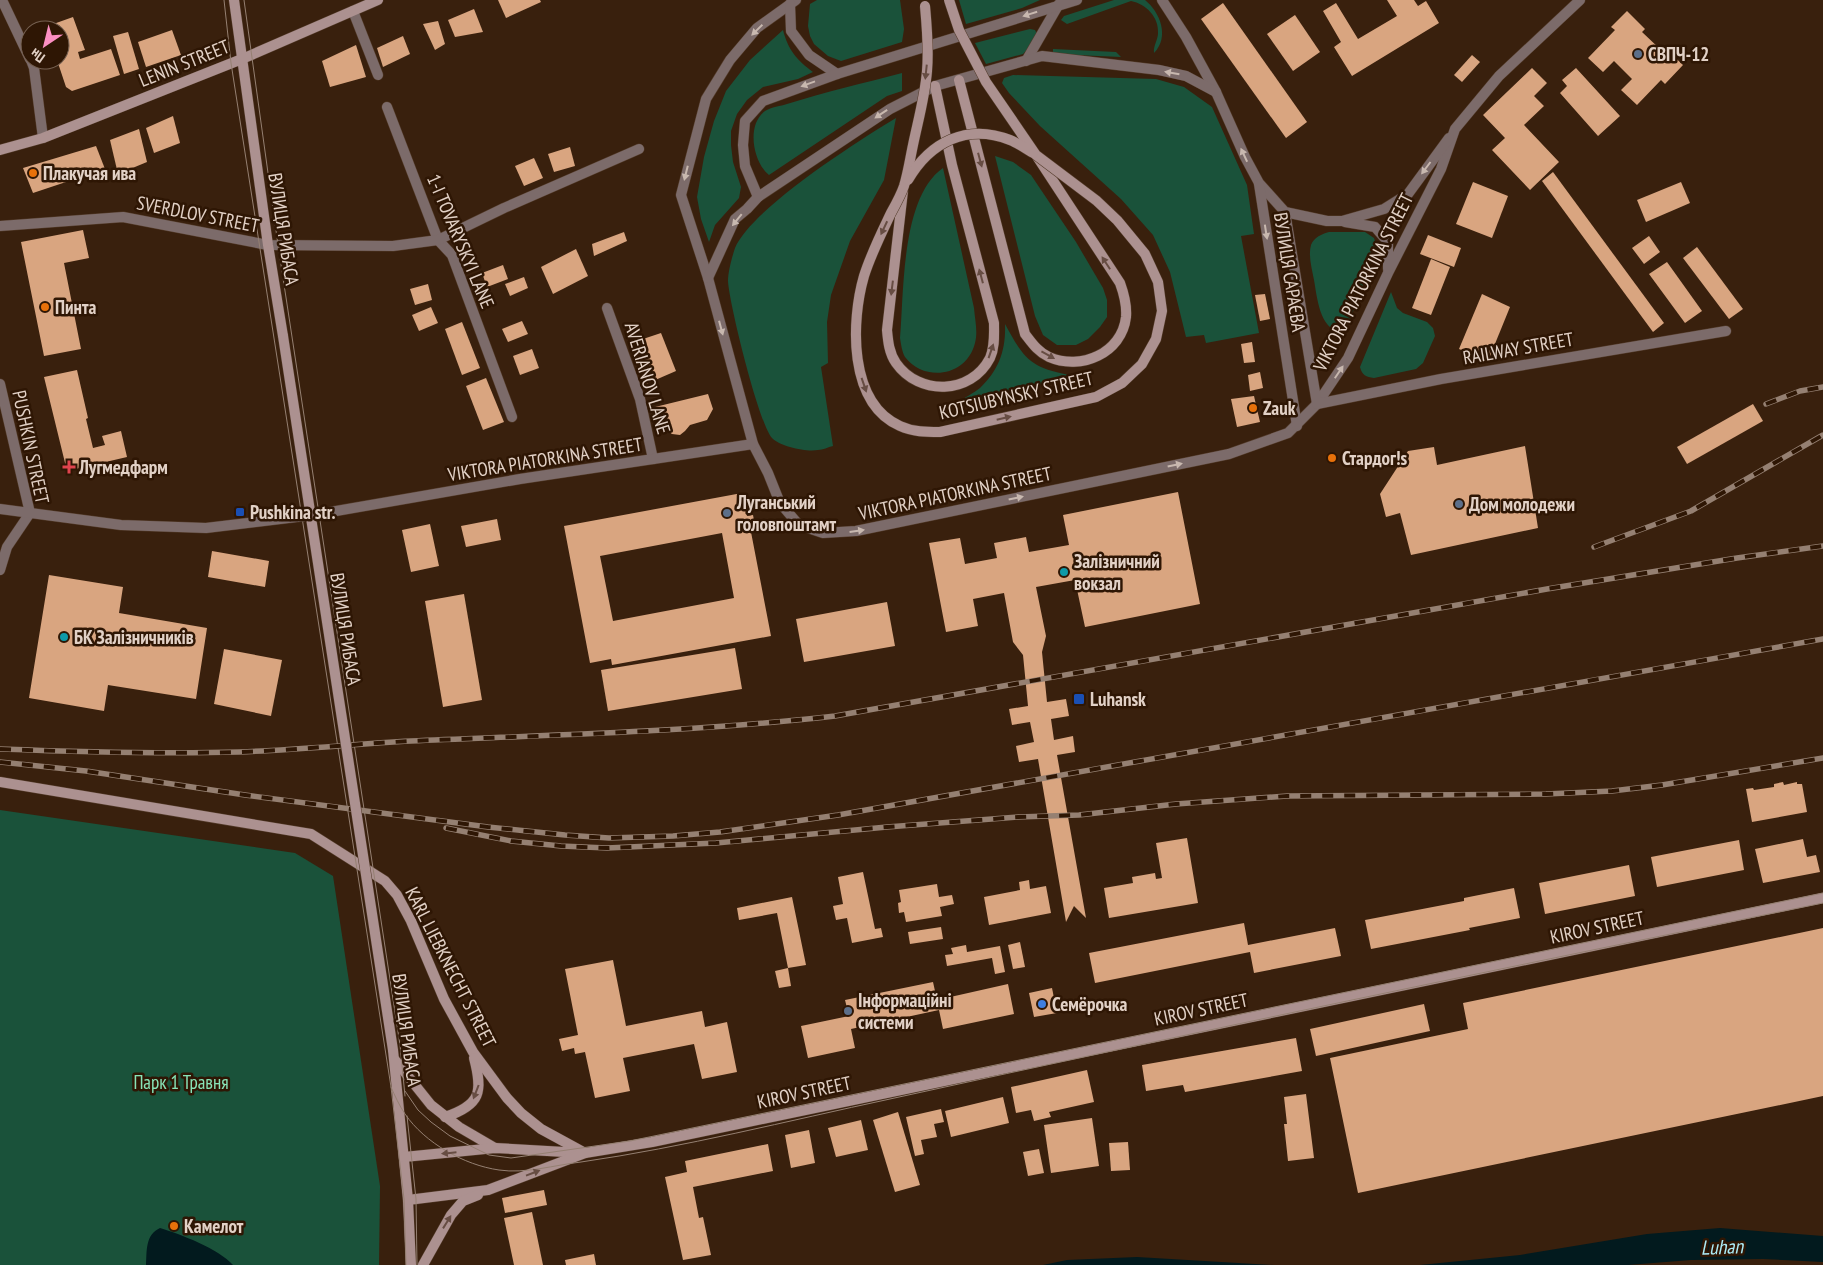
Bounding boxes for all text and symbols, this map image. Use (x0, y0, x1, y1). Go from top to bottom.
one-way arrow (1022, 11, 1037, 19)
north arrow (20, 20, 70, 70)
one-way arrow (751, 24, 763, 36)
street label: LENIN STREET (135, 34, 233, 92)
place label: СВПЧ-12 (1648, 42, 1709, 66)
text: Пн (27, 44, 48, 67)
marker: СВПЧ-12 (1632, 48, 1644, 60)
one-way arrow (922, 65, 930, 81)
one-way arrow (1163, 68, 1179, 76)
one-way arrow (800, 80, 815, 88)
one-way arrow (874, 109, 888, 119)
one-way arrow (1240, 148, 1248, 162)
one-way arrow (977, 153, 985, 168)
place label: Плакучая ива (43, 161, 136, 185)
one-way arrow (1421, 161, 1432, 174)
one-way arrow (682, 165, 690, 180)
marker: Плакучая ива (27, 167, 39, 179)
street label: 1-I TOVARYSKYI LANE (422, 170, 500, 312)
street label: ВУЛИЦЯ РИБАСА (263, 171, 305, 287)
street label: VIKTORA PIATORKINA STREET (1307, 189, 1419, 376)
street label: SVERDLOV STREET (135, 190, 262, 238)
street label: ВУЛИЦЯ САРАЄВА (1269, 211, 1311, 333)
one-way arrow (731, 213, 742, 226)
one-way arrow (880, 221, 888, 235)
one-way arrow (1263, 224, 1271, 240)
one-way arrow (1102, 256, 1111, 269)
one-way arrow (977, 269, 985, 284)
one-way arrow (888, 280, 896, 296)
place label: Пинта (55, 295, 96, 319)
marker: Пинта (39, 301, 51, 313)
street label: AVERIANOV LANE (620, 319, 676, 437)
one-way arrow (717, 321, 725, 336)
street label: RAILWAY STREET (1461, 326, 1576, 370)
one-way arrow (987, 343, 995, 358)
one-way arrow (1040, 351, 1055, 359)
street label: KOTSIUBYNSKY STREET (937, 365, 1096, 424)
one-way arrow (1334, 366, 1344, 379)
one-way arrow (861, 377, 868, 392)
street label: PUSHKIN STREET (7, 388, 55, 506)
place label: Zauk (1263, 396, 1296, 420)
marker: Zauk (1247, 402, 1259, 414)
one-way arrow (996, 413, 1012, 421)
street label: VIKTORA PIATORKINA STREET (445, 432, 644, 486)
place label: Стардог!s (1342, 446, 1408, 470)
marker: Стардог!s (1326, 452, 1338, 464)
place label: Лугмедфарм (78, 455, 168, 479)
marker: Лугмедфарм (63, 461, 75, 473)
street label: VIKTORA PIATORKINA STREET (855, 461, 1054, 525)
one-way arrow (1167, 461, 1182, 469)
place label: Луганський головпоштамт (736, 490, 837, 536)
place label: Дом молодежи (1469, 492, 1575, 516)
one-way arrow (1008, 494, 1023, 502)
marker: Дом молодежи (1453, 498, 1465, 510)
place label: Pushkina str. (250, 500, 335, 524)
marker: Pushkina str. (234, 506, 246, 518)
marker: Луганський головпоштамт (721, 507, 733, 519)
one-way arrow (849, 526, 865, 534)
place label: Залізничний вокзал (1074, 549, 1160, 595)
marker: Залізничний вокзал (1058, 566, 1070, 578)
street label: ВУЛИЦЯ РИБАСА (325, 571, 367, 687)
place label: БК Залізничників (74, 625, 194, 649)
marker: БК Залізничників (58, 631, 70, 643)
place label: Luhansk (1090, 687, 1146, 711)
marker: Luhansk (1072, 692, 1086, 706)
street label: KARL LIEBKNECHT STREET (400, 883, 502, 1052)
street label: KIROV STREET (1548, 905, 1647, 949)
street label: ВУЛИЦЯ РИБАСА (387, 972, 427, 1088)
street label: KIROV STREET (1152, 987, 1251, 1031)
place label: Інформаційні системи (858, 988, 952, 1034)
place label: Семёрочка (1052, 992, 1128, 1016)
marker: Семёрочка (1036, 998, 1048, 1010)
marker: Інформаційні системи (842, 1005, 854, 1017)
park label: Парк 1 Травня (133, 1070, 229, 1094)
street label: KIROV STREET (755, 1070, 854, 1114)
one-way arrow (472, 1085, 480, 1100)
one-way arrow (441, 1149, 457, 1157)
one-way arrow (526, 1169, 541, 1177)
place label: Камелот (184, 1214, 244, 1238)
one-way arrow (442, 1216, 451, 1229)
marker: Камелот (168, 1220, 180, 1232)
water label: Luhan (1700, 1233, 1745, 1261)

